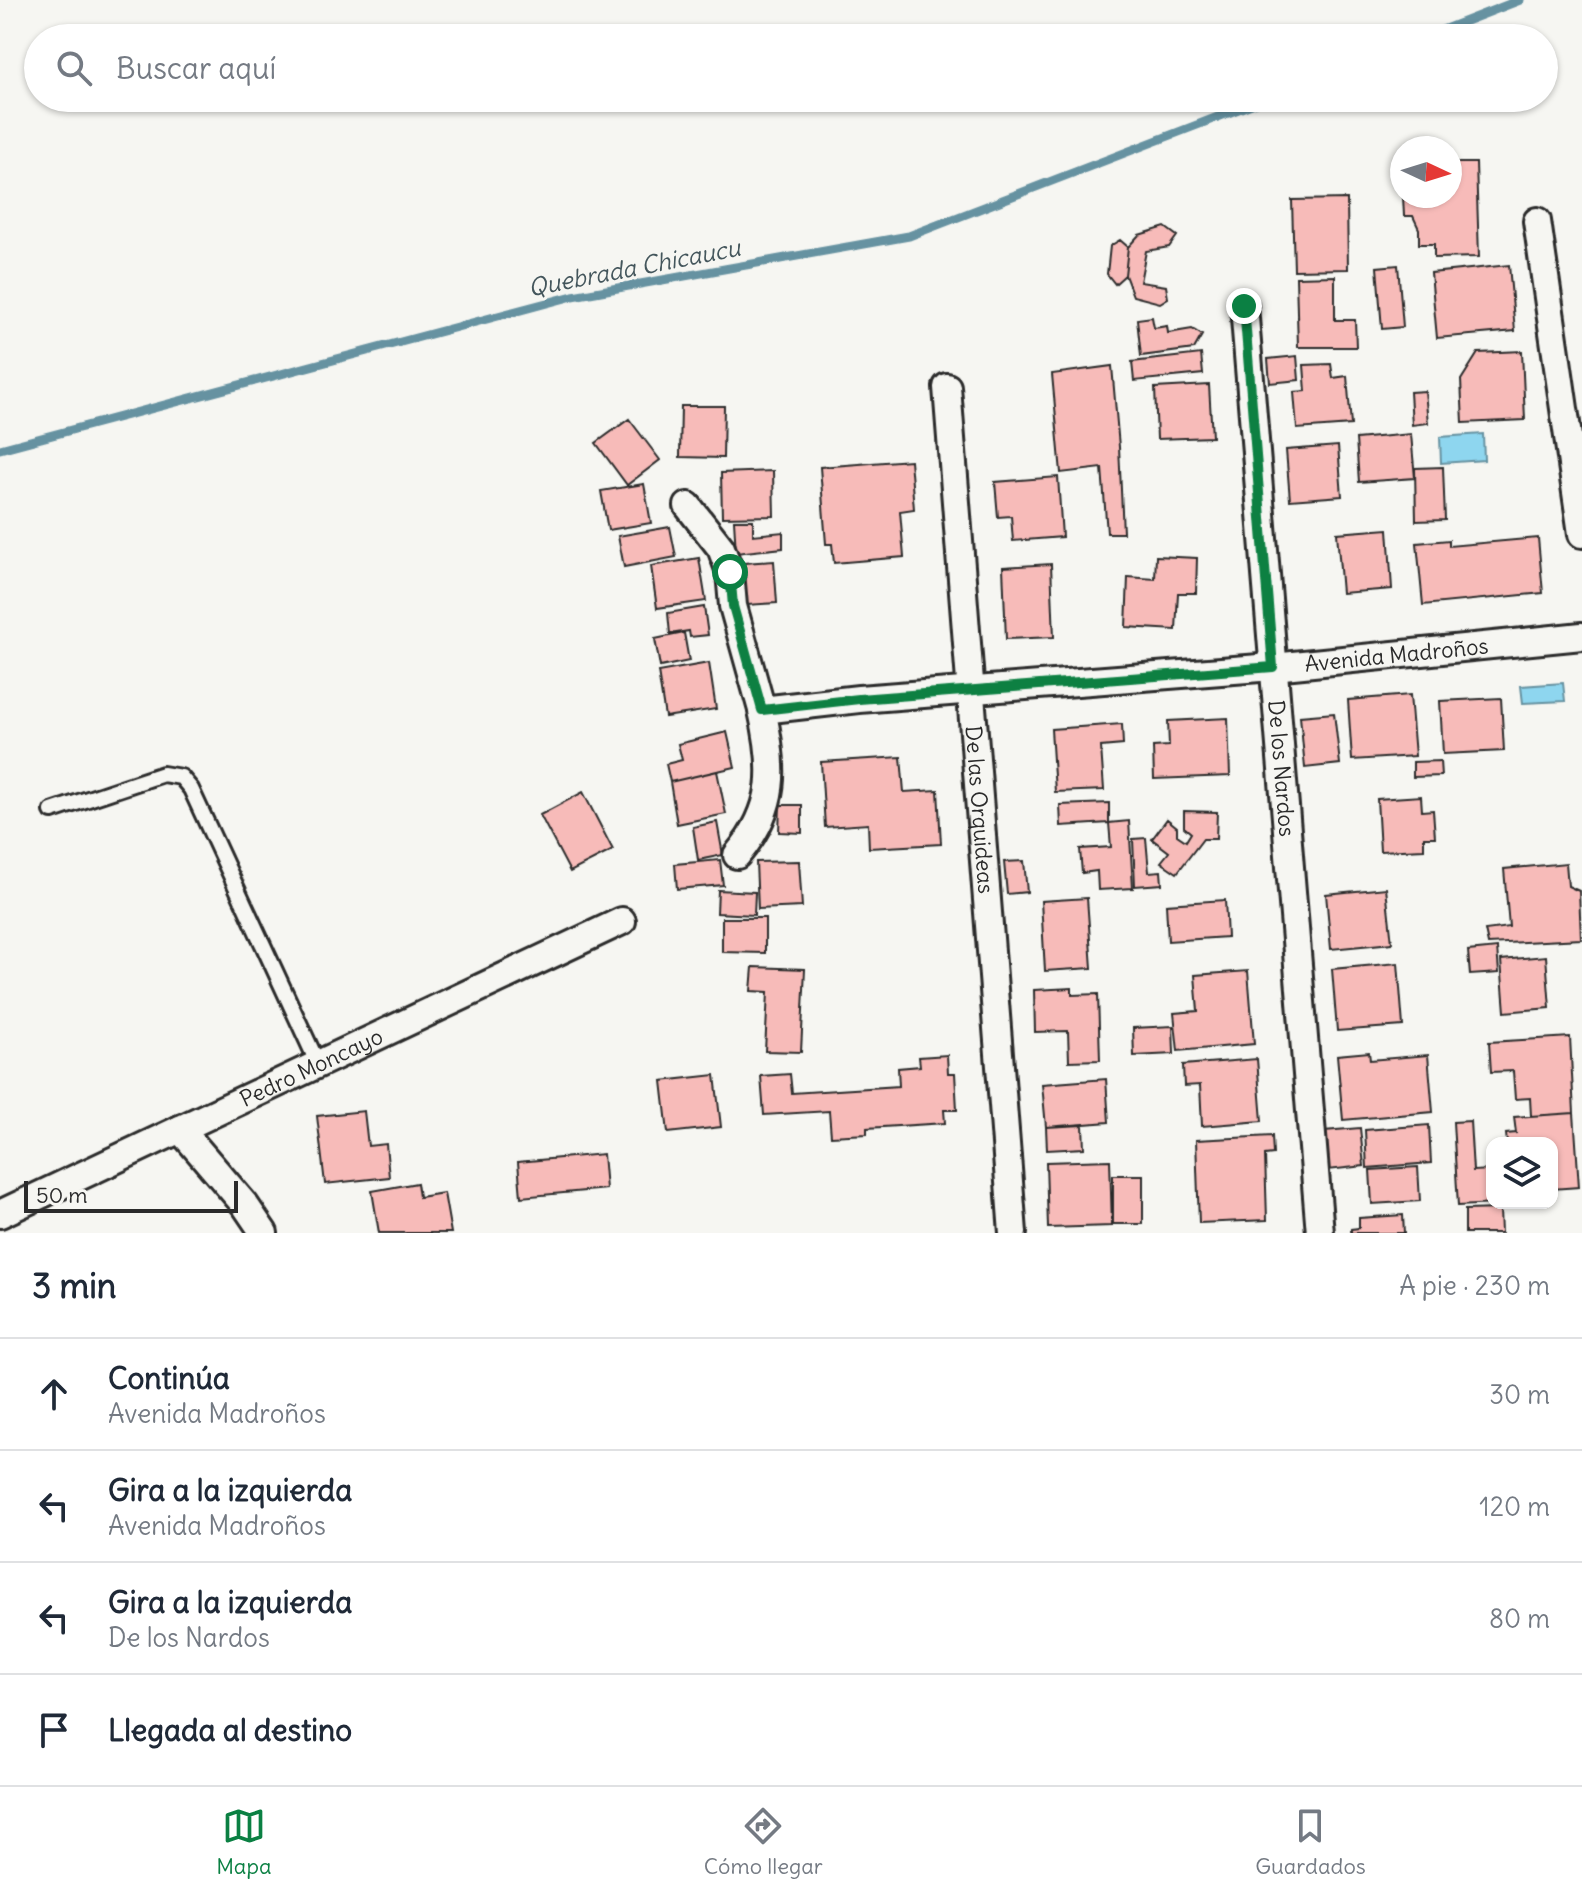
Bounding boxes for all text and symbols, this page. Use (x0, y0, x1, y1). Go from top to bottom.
search box (24, 24, 1558, 112)
icon: search (52, 46, 96, 90)
text: Buscar aquí (116, 49, 276, 87)
north arrow (1390, 136, 1462, 208)
water label: Quebrada Chicaucu (525, 231, 745, 302)
route end (1226, 288, 1262, 324)
route start (712, 554, 748, 590)
street label: Avenida Madroños (1303, 631, 1490, 678)
street label: De los Nardos (1262, 699, 1301, 838)
street label: De las Orquideas (959, 725, 1000, 895)
street label: Pedro Moncayo (235, 1022, 387, 1113)
map controls (1486, 1137, 1558, 1209)
button: layers (1486, 1137, 1558, 1209)
scale bar (24, 1177, 238, 1213)
text: 50 m (36, 1181, 88, 1209)
text: 3 min (32, 1264, 117, 1307)
text: A pie · 230 m (1399, 1269, 1550, 1302)
text: Continúa (108, 1359, 230, 1397)
icon: ahead (32, 1372, 76, 1416)
text: 30 m (1489, 1378, 1550, 1411)
text: Avenida Madroños (108, 1397, 326, 1430)
text: Gira a la izquierda (108, 1471, 352, 1509)
icon: left (32, 1484, 76, 1528)
text: 120 m (1479, 1490, 1550, 1523)
text: Avenida Madroños (108, 1509, 326, 1542)
text: Gira a la izquierda (108, 1583, 352, 1621)
icon: left (32, 1596, 76, 1640)
text: 80 m (1489, 1602, 1550, 1635)
text: De los Nardos (108, 1621, 270, 1654)
icon: arrive (32, 1708, 76, 1752)
text: Llegada al destino (108, 1711, 352, 1749)
tab: Mapa (216, 1804, 272, 1880)
tab: Cómo llegar (704, 1804, 823, 1880)
tab: Guardados (1255, 1804, 1366, 1880)

